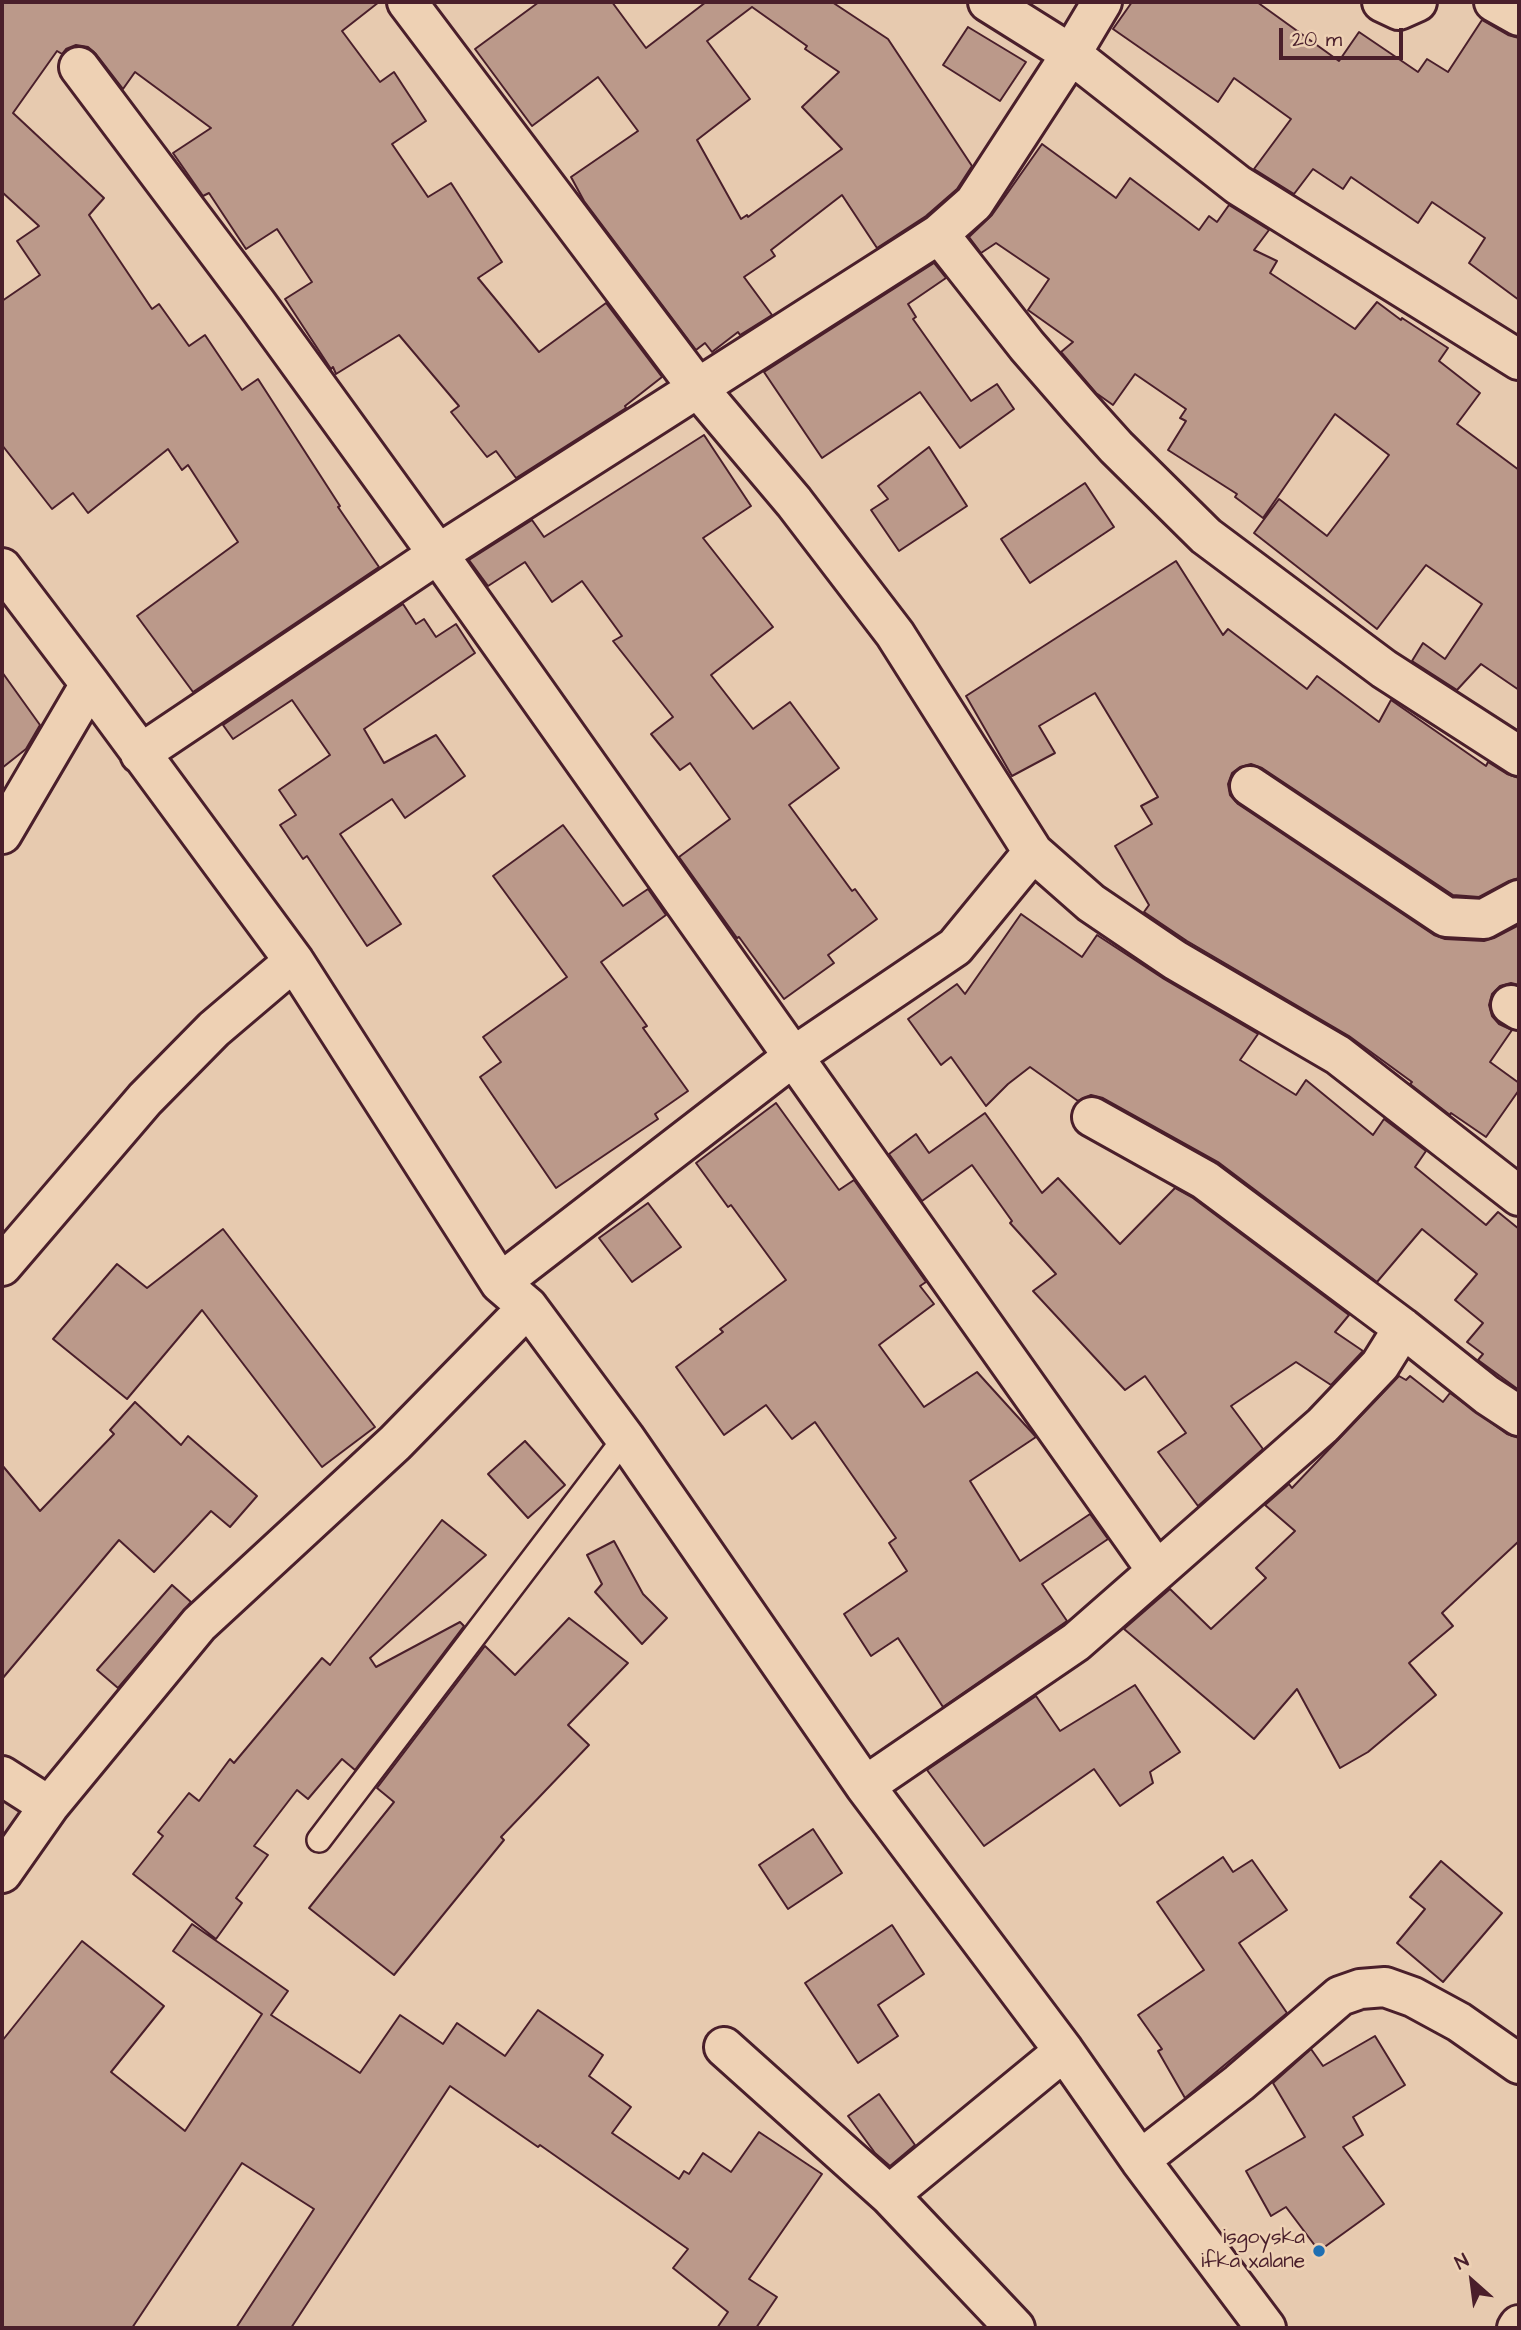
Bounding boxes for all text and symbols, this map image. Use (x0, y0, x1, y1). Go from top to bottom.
scale bar (1283, 14, 1407, 58)
text: 20 m (1292, 25, 1342, 54)
place label: isgoyska ifka xalane (1201, 2226, 1305, 2276)
marker: isgoyska ifka xalane (1311, 2243, 1327, 2259)
north arrow (1437, 2246, 1507, 2316)
text: N (1450, 2247, 1474, 2277)

